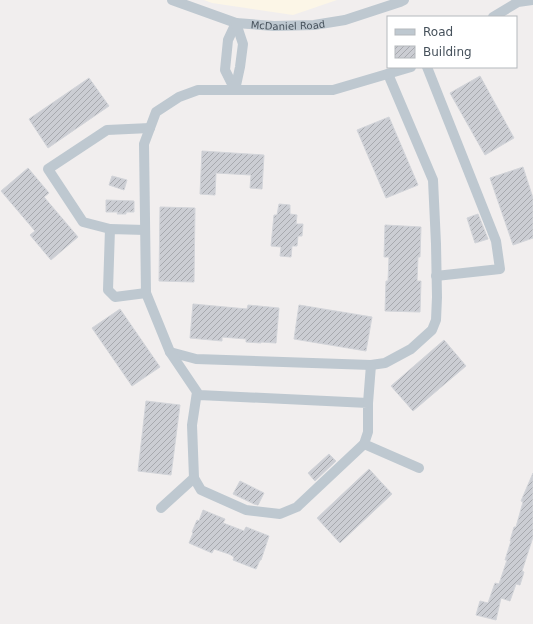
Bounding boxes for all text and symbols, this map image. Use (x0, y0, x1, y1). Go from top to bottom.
legend (387, 16, 517, 68)
street label: McDaniel Road (250, 18, 326, 32)
text: Road (423, 25, 453, 39)
text: Building (423, 45, 472, 59)

